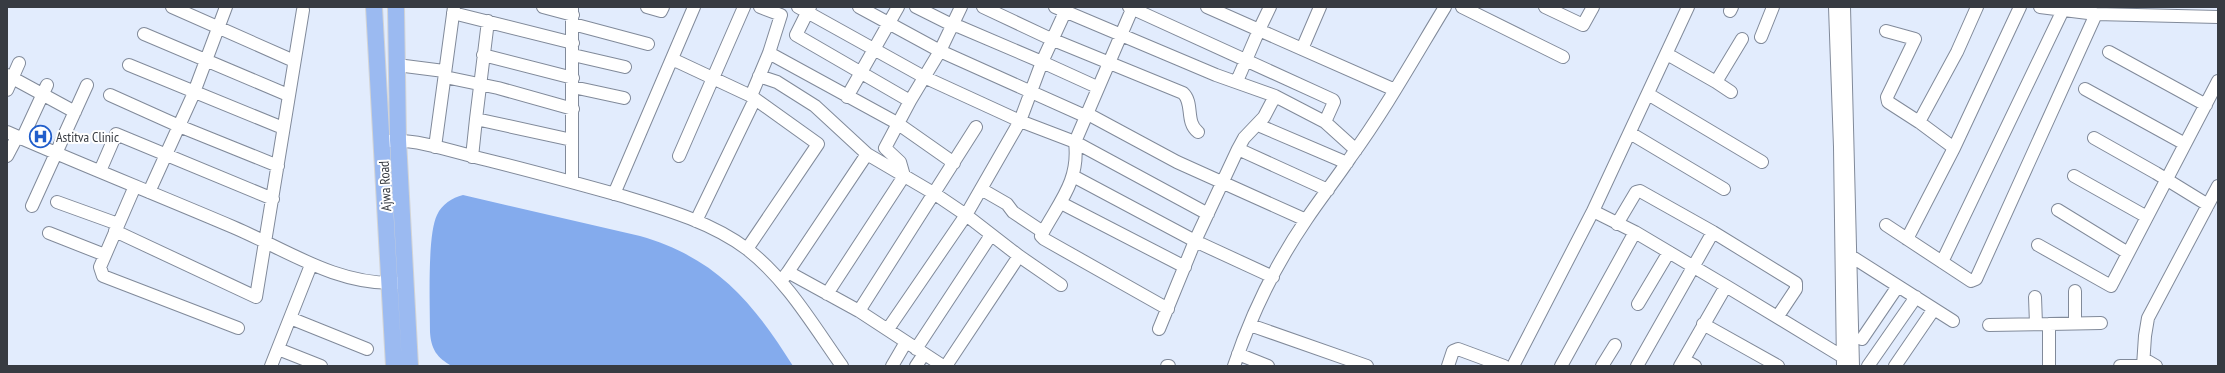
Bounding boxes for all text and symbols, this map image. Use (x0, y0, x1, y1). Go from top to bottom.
hospital icon: Astitva Clinic (28, 124, 54, 150)
place label: Astitva Clinic (56, 128, 119, 146)
street label: Ajwa Road (375, 160, 395, 212)

